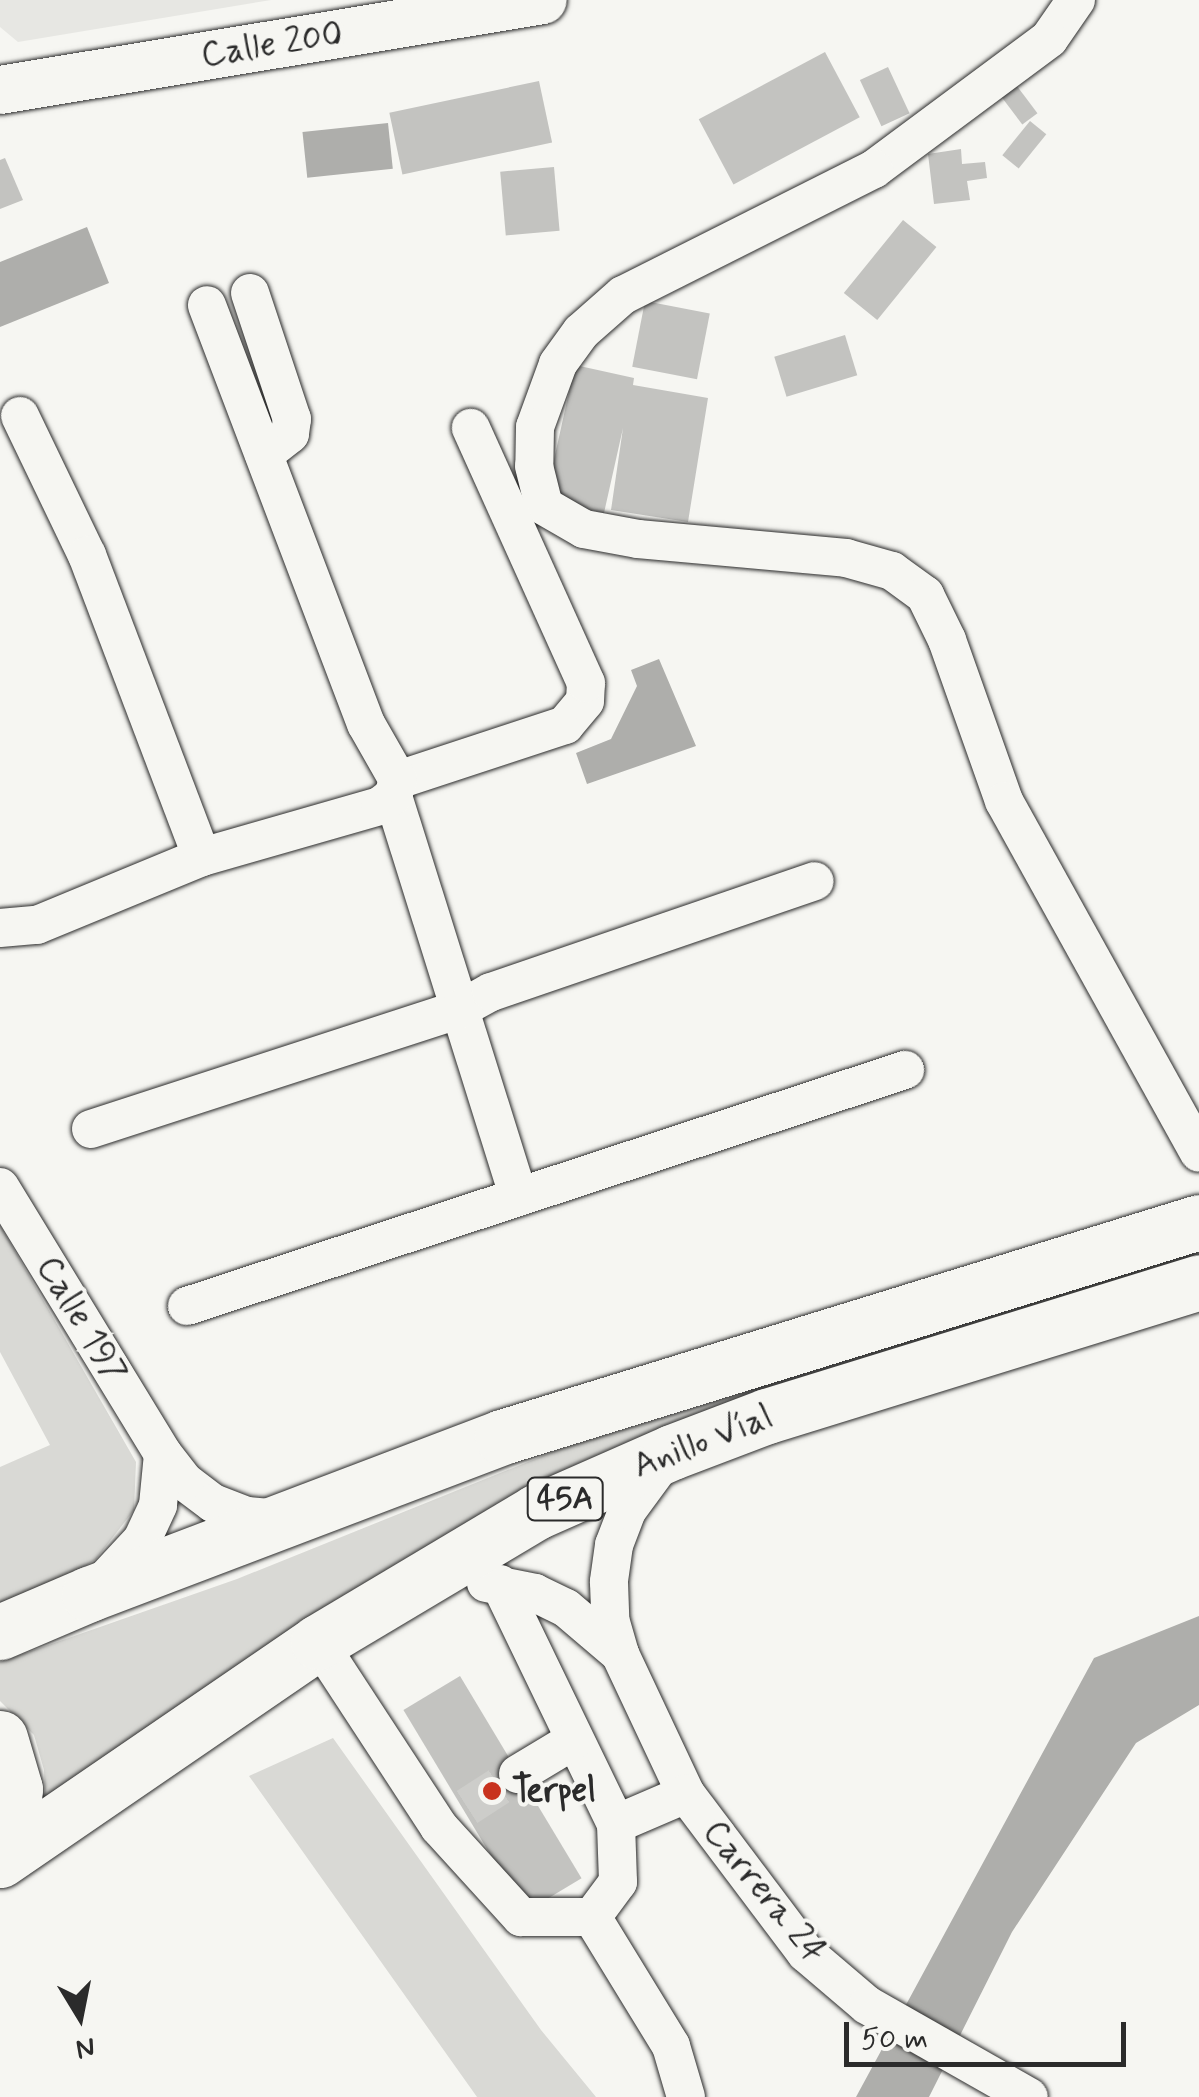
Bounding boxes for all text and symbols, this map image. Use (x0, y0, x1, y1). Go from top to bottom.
street label: Calle 200 (198, 13, 346, 77)
street label: Calle 197 (27, 1249, 135, 1391)
street label: Anillo Víal (627, 1396, 779, 1488)
road number: 45A (525, 1472, 605, 1526)
place label: Terpel (512, 1770, 596, 1812)
marker: Terpel (481, 1780, 503, 1802)
street label: Carrera 24 (694, 1812, 834, 1972)
north arrow (30, 1967, 130, 2067)
scale bar (849, 2002, 1132, 2064)
text: 50 m (861, 2020, 928, 2059)
text: N (73, 2027, 98, 2067)

